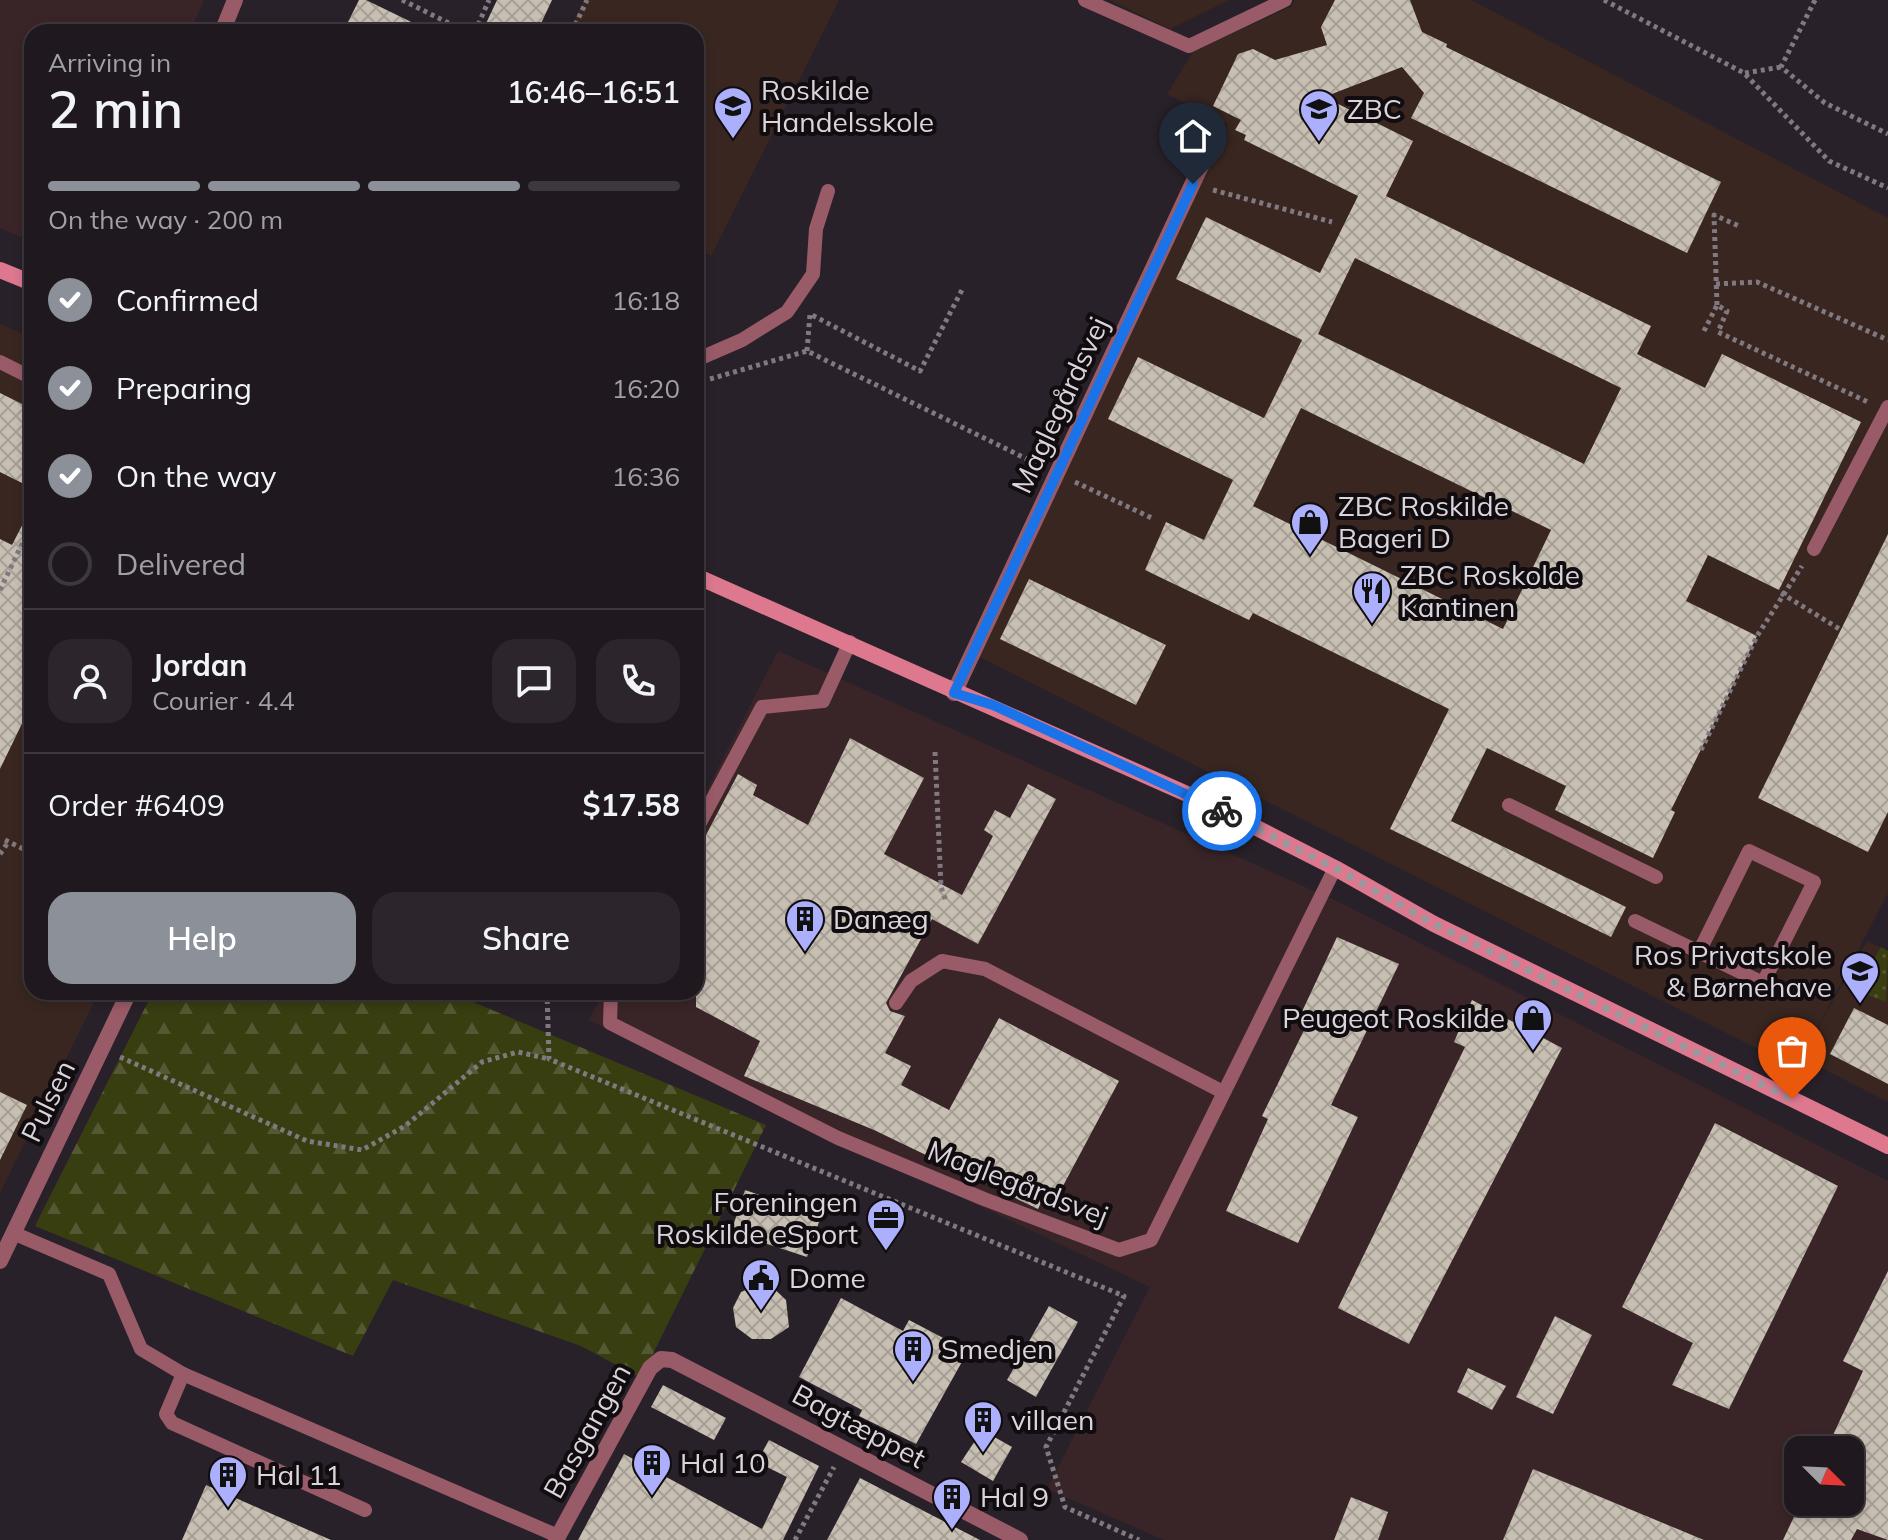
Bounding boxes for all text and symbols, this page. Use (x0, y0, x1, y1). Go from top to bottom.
text: Arriving in (48, 46, 171, 79)
place label: Roskilde Handelsskole (761, 72, 934, 139)
text: 16:46–16:51 (507, 73, 680, 111)
text: 2 min (48, 76, 183, 141)
school or university icon: Roskilde Handelsskole (712, 85, 754, 140)
school or university icon: ZBC (1298, 88, 1340, 143)
place label: ZBC (1347, 91, 1402, 126)
pin (1159, 102, 1227, 184)
icon: home (1171, 114, 1215, 158)
text: On the way · 200 m (48, 203, 283, 236)
icon: check (48, 278, 92, 322)
text: Confirmed (116, 281, 259, 319)
text: 16:18 (612, 284, 680, 317)
street label: Maglegårdsvej (1003, 311, 1116, 498)
icon: check (48, 366, 92, 410)
text: Preparing (116, 369, 252, 407)
text: 16:20 (612, 372, 680, 405)
icon: check (48, 454, 92, 498)
text: On the way (116, 457, 276, 495)
text: 16:36 (612, 460, 680, 493)
place label: ZBC Roskilde Bageri D (1338, 488, 1509, 555)
shop icon: ZBC Roskilde Bageri D (1289, 501, 1331, 556)
text: Delivered (116, 545, 246, 583)
place label: ZBC Roskolde Kantinen (1400, 557, 1580, 624)
restaurant icon: ZBC Roskolde Kantinen (1351, 570, 1393, 625)
button: person (48, 639, 132, 723)
button: chat (492, 639, 576, 723)
button: phone (596, 639, 680, 723)
text: Jordan (152, 646, 247, 684)
text: Courier · 4.4 (152, 684, 295, 717)
courier (1182, 771, 1262, 851)
text: Order #6409 (48, 786, 225, 824)
text: $17.58 (583, 786, 680, 824)
icon: bike (1200, 789, 1244, 833)
button: Help (48, 892, 356, 984)
button: Share (372, 892, 680, 984)
building icon: Danæg (784, 898, 826, 953)
place label: Danæg (833, 901, 929, 936)
place label: Ros Privatskole & Børnehave (1634, 937, 1832, 1004)
school or university icon: Ros Privatskole & Børnehave (1839, 950, 1881, 1005)
shop icon: Peugeot Roskilde (1512, 997, 1554, 1052)
place label: Peugeot Roskilde (1282, 1000, 1505, 1035)
pin (1758, 1017, 1826, 1099)
icon: bag (1770, 1029, 1814, 1073)
street label: Pulsen (13, 1054, 82, 1147)
street label: Maglegårdsvej (923, 1132, 1113, 1233)
place label: Foreningen Roskilde eSport (656, 1184, 858, 1251)
office icon: Foreningen Roskilde eSport (865, 1197, 907, 1252)
public building icon: Dome (740, 1257, 782, 1312)
place label: Dome (789, 1260, 866, 1295)
building icon: Smedjen (892, 1328, 934, 1383)
place label: Smedjen (941, 1331, 1053, 1366)
street label: Basgangen (535, 1357, 638, 1504)
street label: Bagtæppet (787, 1376, 932, 1475)
building icon: villaen (962, 1399, 1004, 1454)
place label: villaen (1011, 1402, 1094, 1437)
north arrow (1784, 1436, 1864, 1516)
map controls (1784, 1436, 1864, 1516)
building icon: Hal 10 (631, 1442, 673, 1497)
place label: Hal 10 (680, 1445, 766, 1480)
building icon: Hal 11 (207, 1454, 249, 1509)
place label: Hal 11 (256, 1457, 342, 1492)
building icon: Hal 9 (931, 1476, 973, 1531)
place label: Hal 9 (980, 1479, 1049, 1514)

